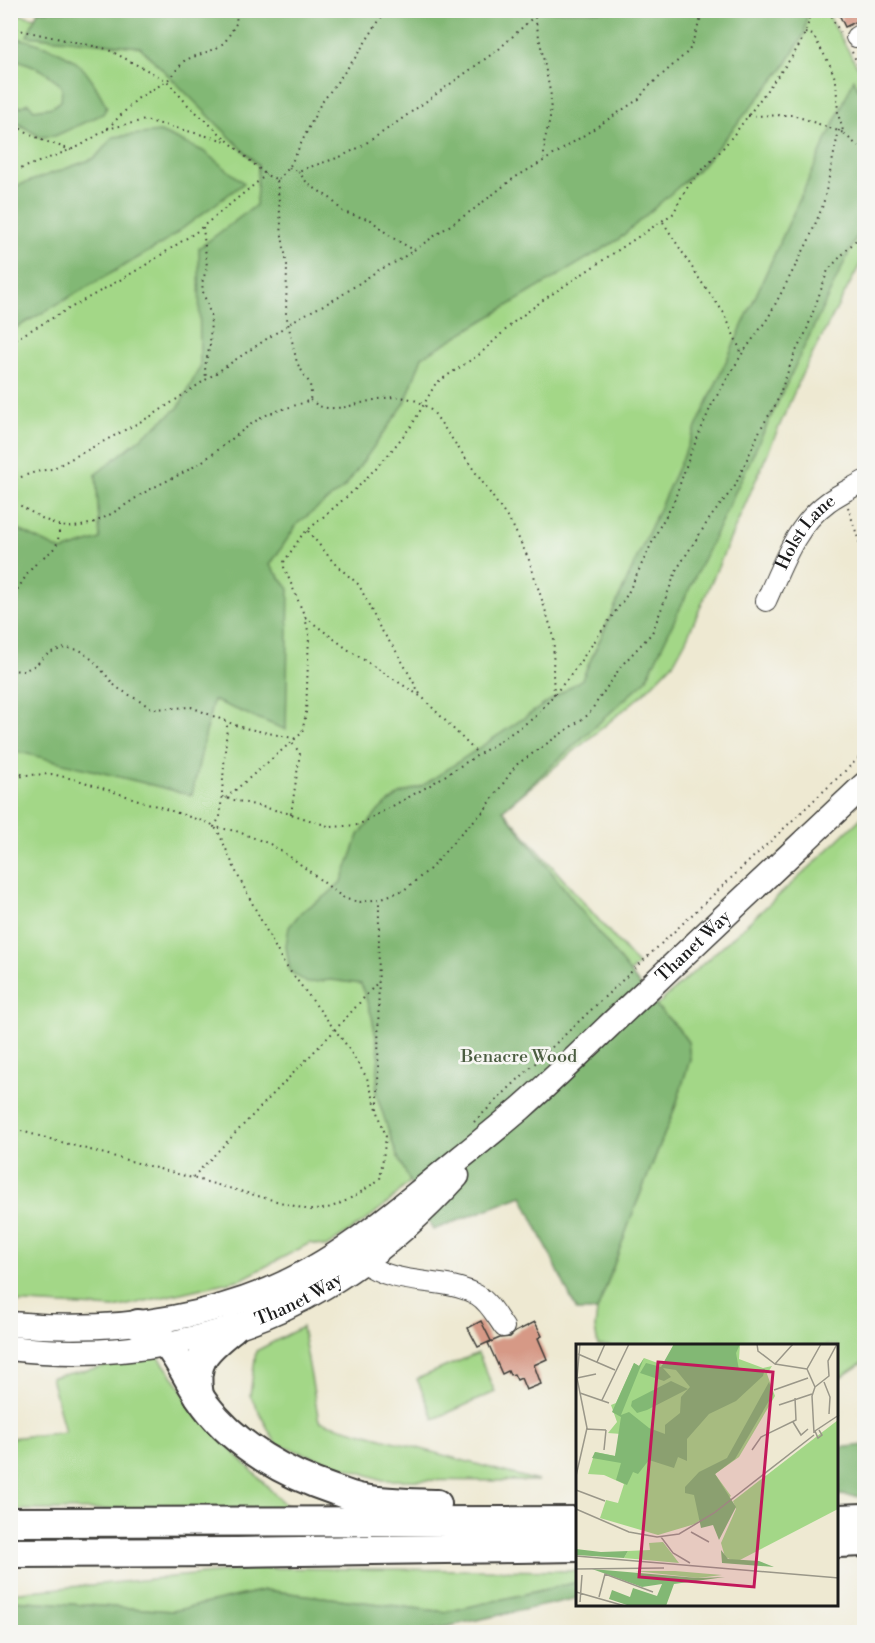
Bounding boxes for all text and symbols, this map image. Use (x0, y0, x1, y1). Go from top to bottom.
street label: Holst Lane (770, 489, 840, 574)
street label: Thanet Way (651, 905, 736, 987)
park label: Benacre Wood (460, 1045, 578, 1068)
street label: Thanet Way (252, 1268, 347, 1331)
inset map (576, 1344, 839, 1607)

